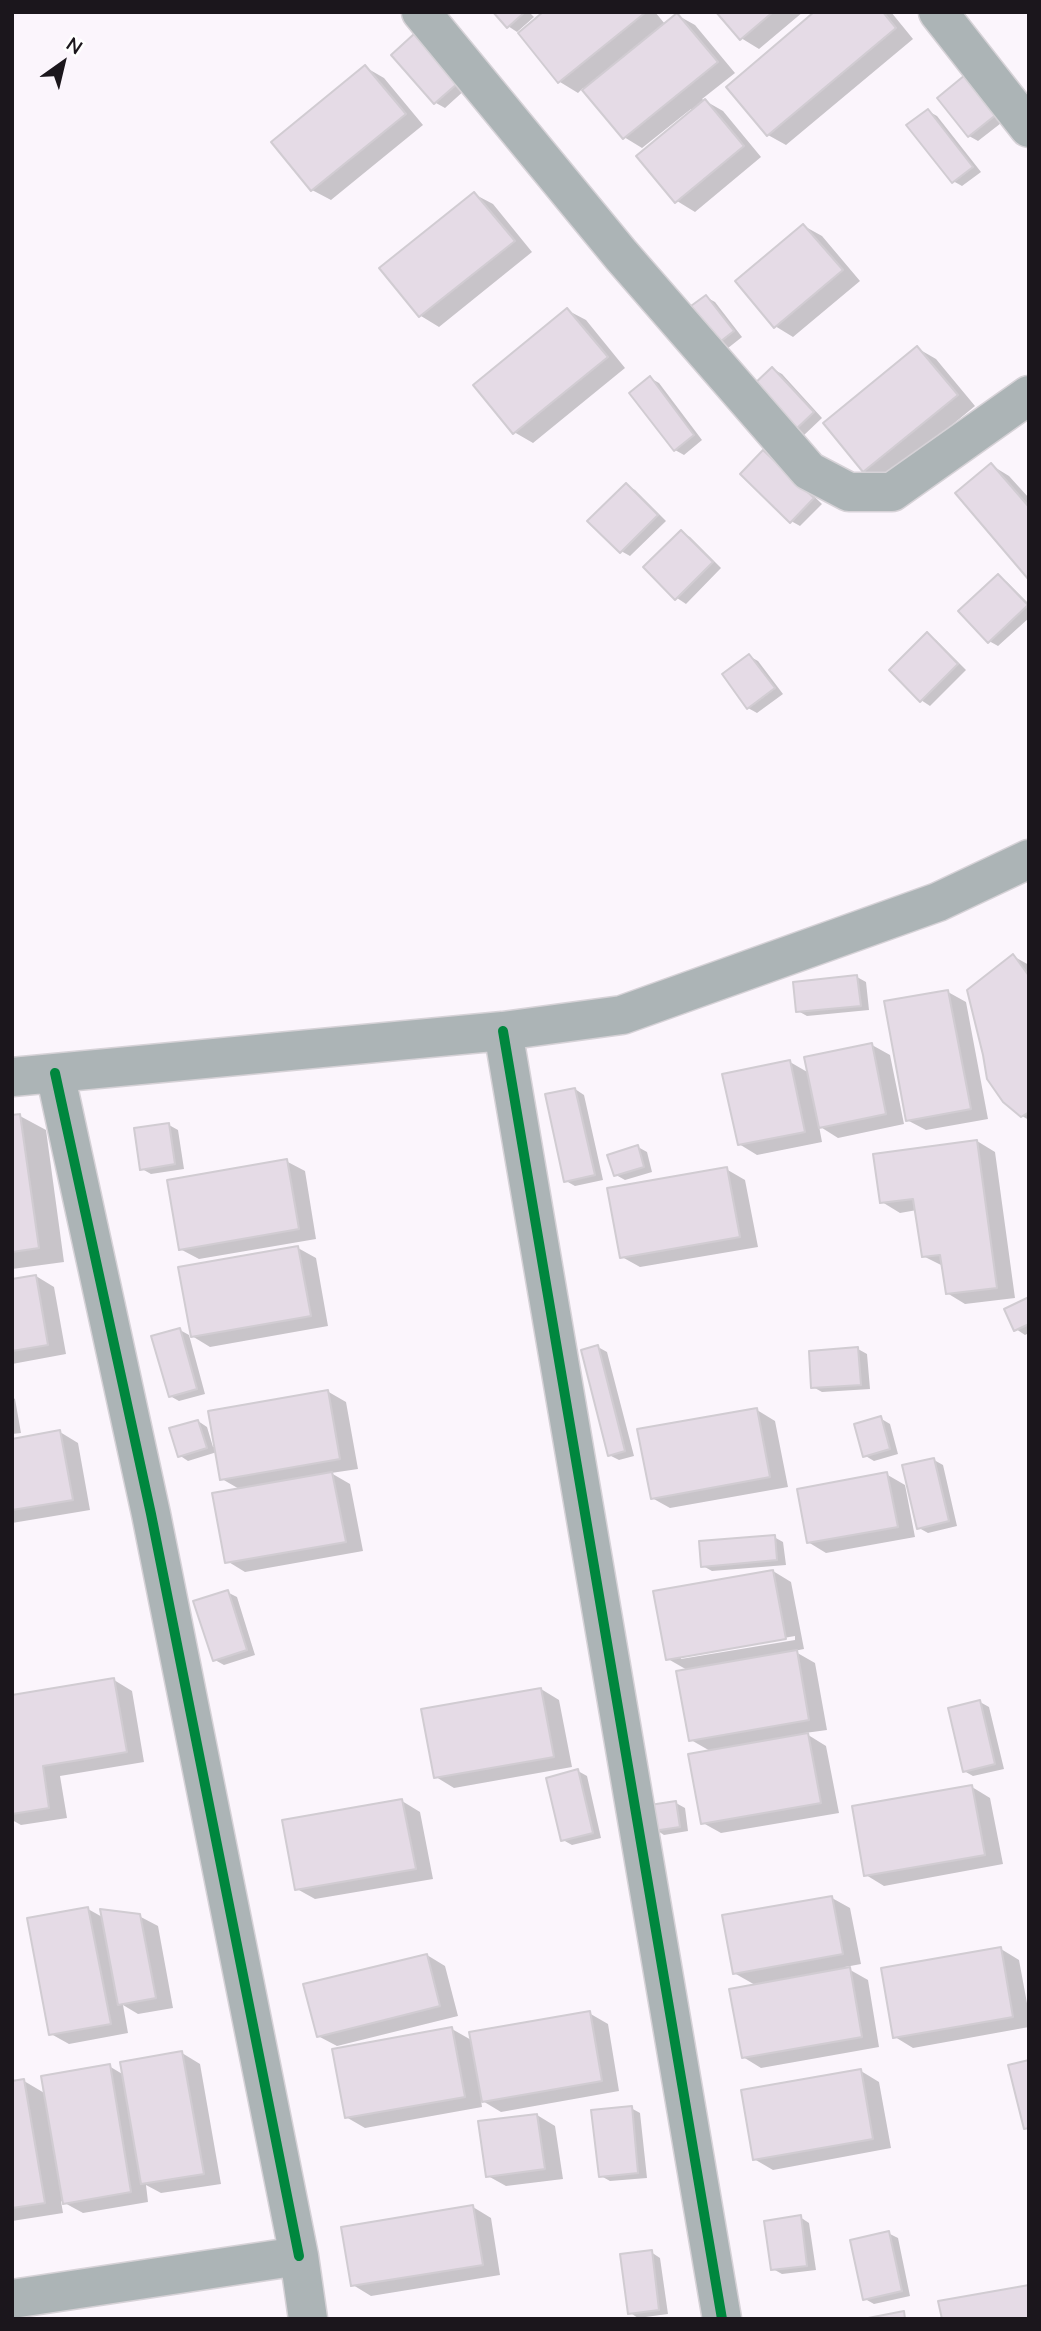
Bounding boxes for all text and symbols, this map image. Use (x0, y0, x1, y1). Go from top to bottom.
north arrow (28, 28, 98, 98)
text: N (62, 32, 87, 60)

